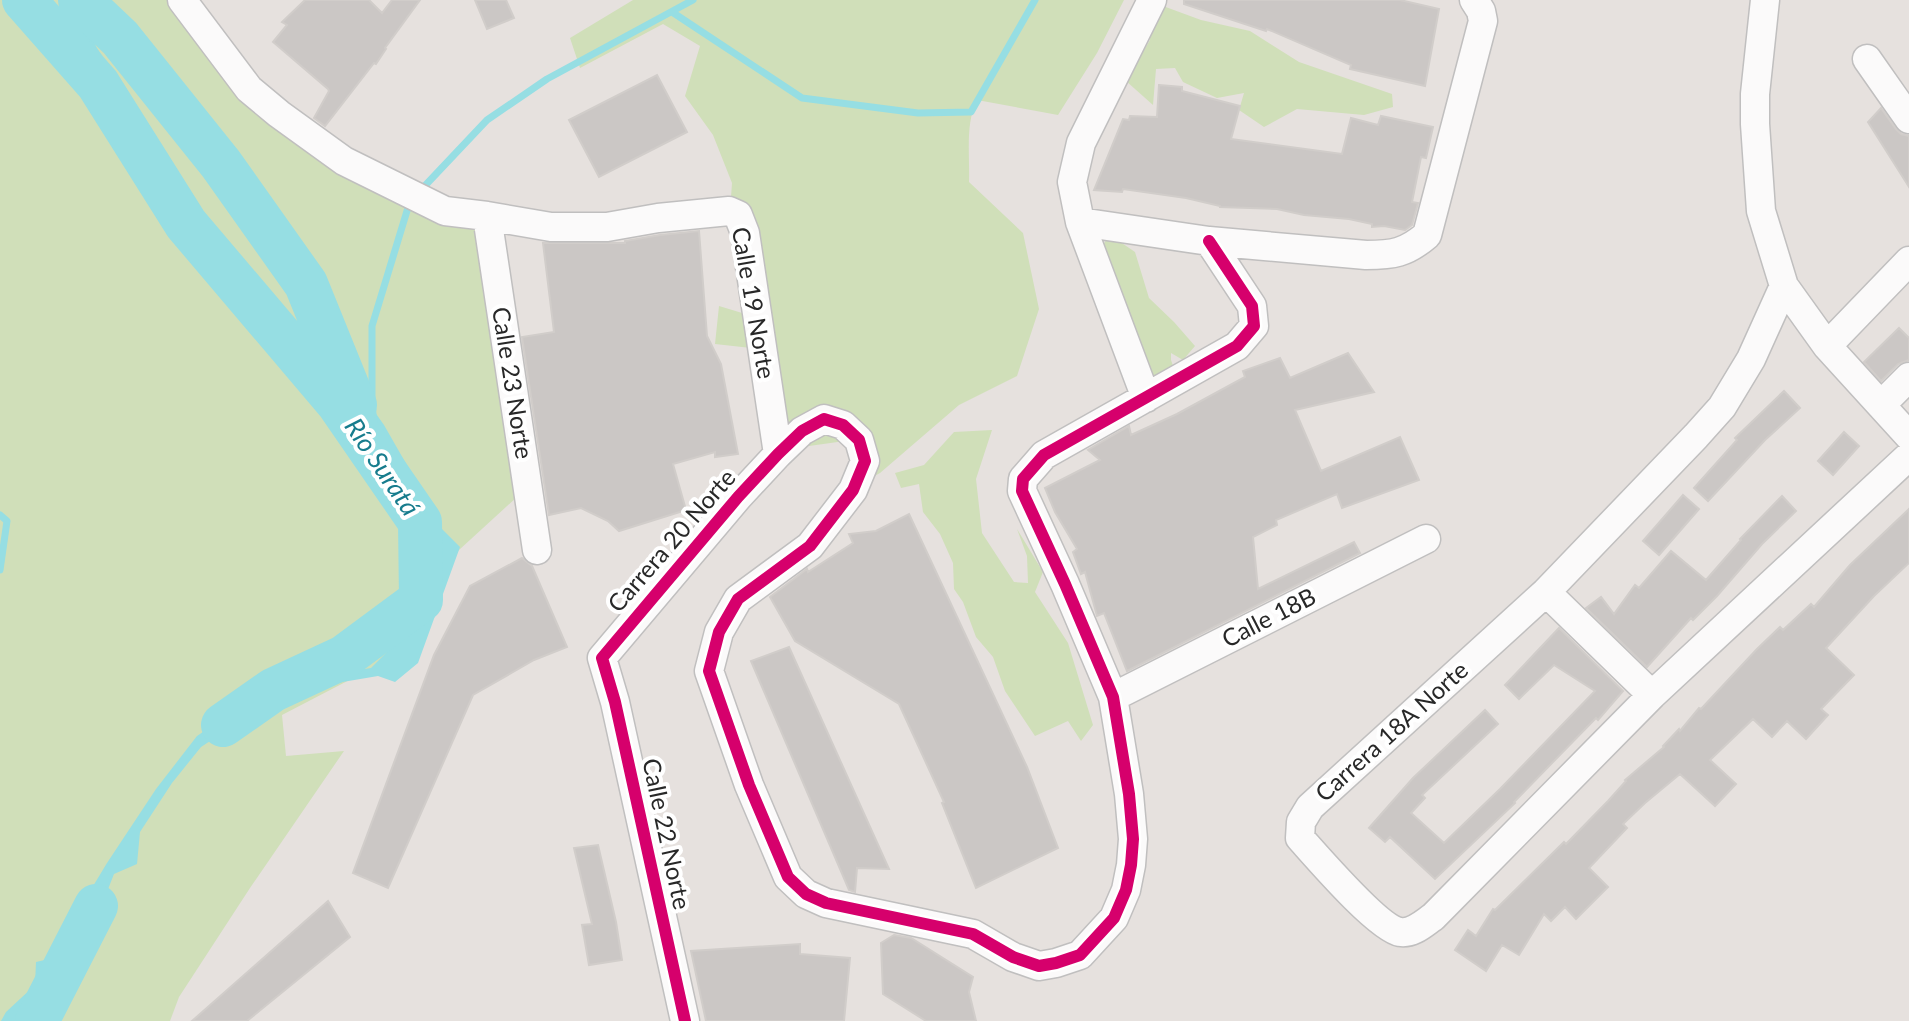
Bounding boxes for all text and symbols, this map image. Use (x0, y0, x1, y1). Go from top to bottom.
street label: Calle 19 Norte (727, 225, 782, 381)
street label: Calle 23 Norte (487, 305, 540, 461)
water label: Río Suratá (339, 411, 428, 522)
street label: Carrera 20 Norte (601, 463, 741, 617)
street label: Calle 18B (1217, 581, 1320, 653)
street label: Carrera 18A Norte (1309, 655, 1473, 807)
street label: Calle 22 Norte (637, 756, 698, 912)

